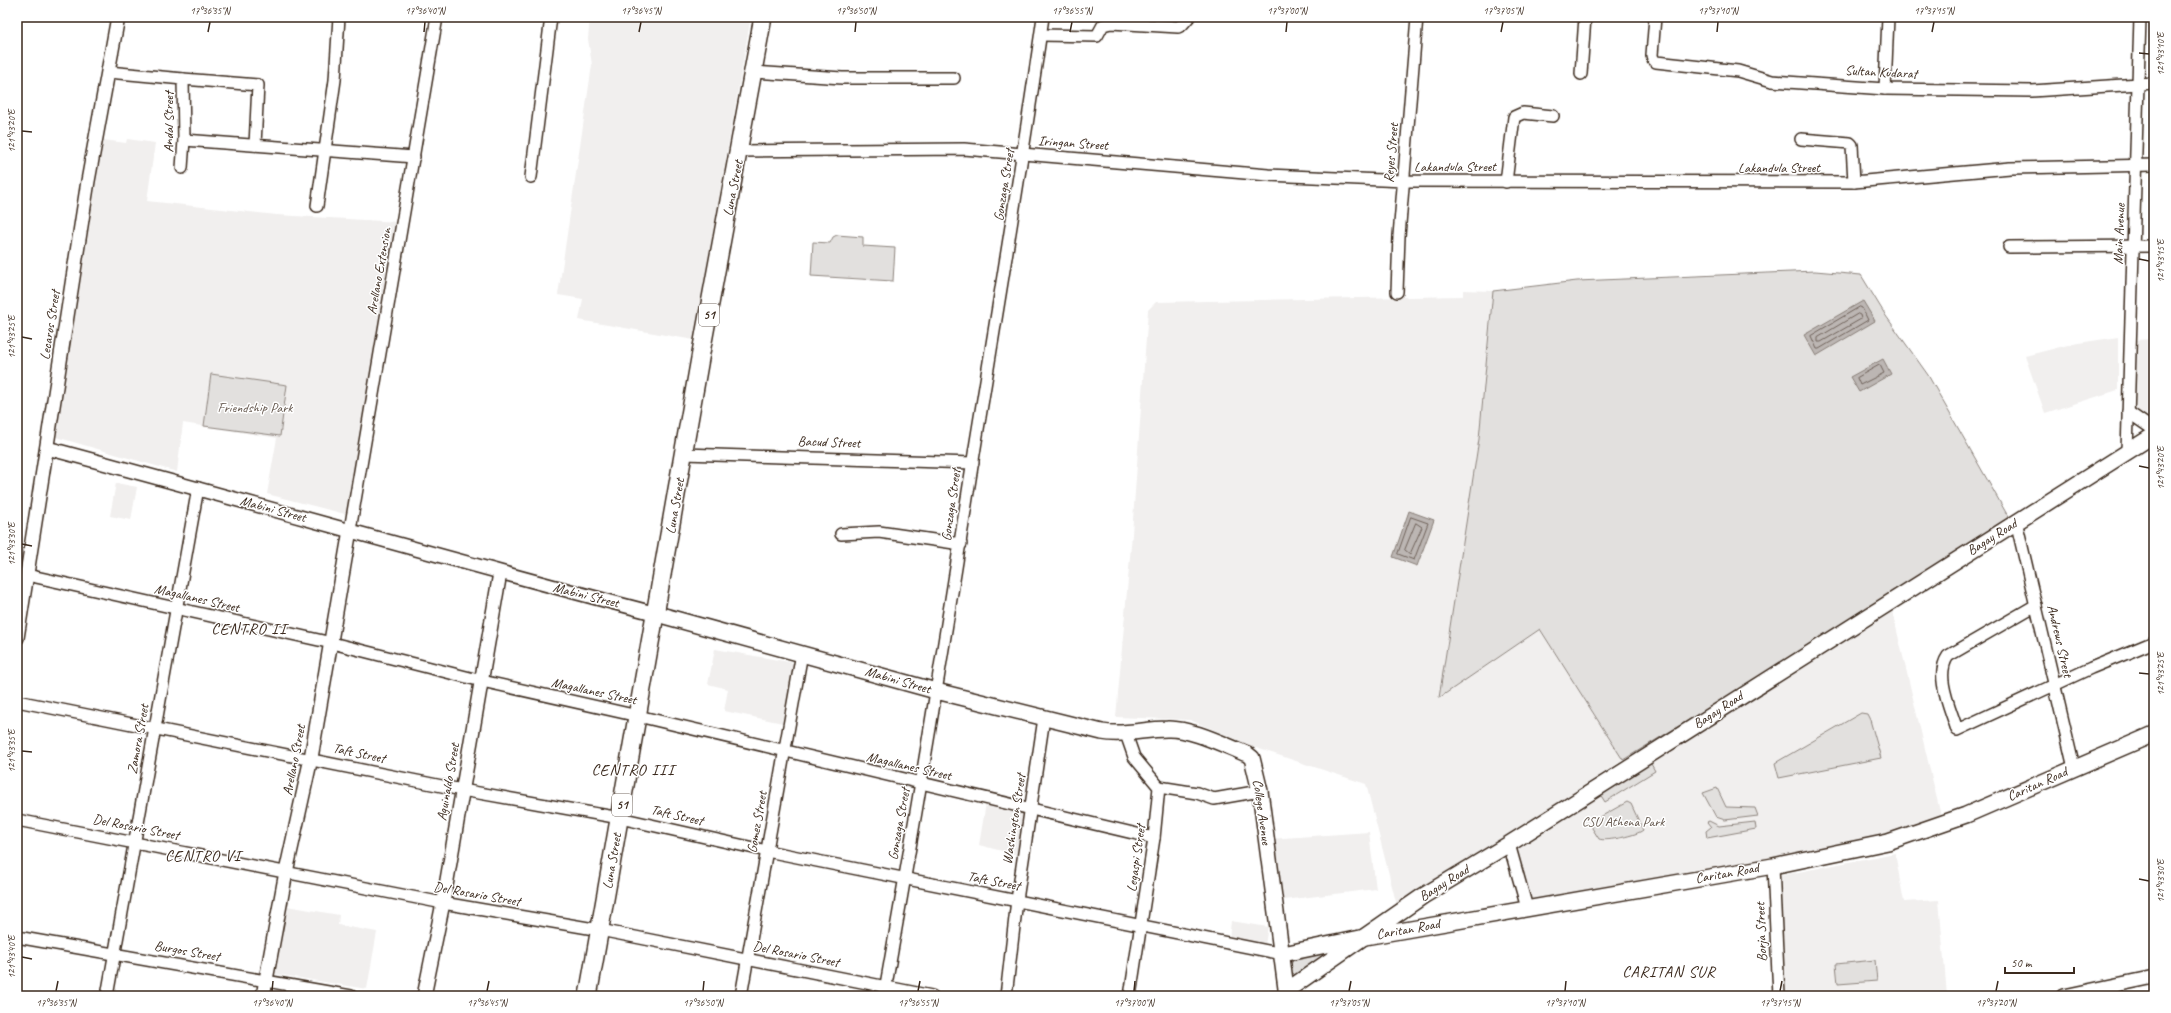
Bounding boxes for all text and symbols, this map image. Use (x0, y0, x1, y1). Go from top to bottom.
text: 17°36'35"N (190, 4, 232, 17)
text: 17°36'40"N (405, 4, 447, 17)
text: 17°36'45"N (621, 4, 663, 17)
text: 17°36'50"N (836, 4, 878, 17)
text: 17°36'55"N (1052, 4, 1094, 17)
text: 17°37'00"N (1267, 4, 1309, 17)
text: 17°37'05"N (1483, 4, 1525, 17)
text: 17°37'10"N (1698, 4, 1740, 17)
text: 17°37'15"N (1914, 4, 1956, 17)
text: 121°43'10"E (2154, 31, 2167, 76)
street label: Sultan Kudarat (1844, 62, 1920, 83)
street label: Andal Street (160, 89, 177, 153)
text: 121°43'20"E (5, 108, 18, 153)
street label: Reyes Street (1380, 121, 1402, 183)
street label: Iringan Street (1038, 132, 1110, 154)
street label: Gonzaga Street (990, 145, 1018, 222)
street label: Luna Street (719, 158, 747, 217)
street label: Lakandula Street (1414, 158, 1497, 175)
street label: Lakandula Street (1738, 159, 1821, 176)
street label: Main Avenue (2109, 202, 2129, 265)
street label: Arellano Extension (363, 226, 395, 316)
text: 121°43'15"E (2154, 238, 2167, 283)
street label: Lecaros Street (36, 287, 64, 361)
road number: 51 (699, 304, 719, 326)
text: 121°43'25"E (5, 314, 18, 359)
park label: Friendship Park (218, 399, 293, 416)
street label: Bacud Street (797, 432, 862, 452)
text: 121°43'20"E (2154, 445, 2167, 490)
street label: Gonzaga Street (938, 465, 965, 542)
street label: Luna Street (662, 476, 688, 535)
street label: Mabini Street (238, 492, 309, 526)
street label: Bagay Road (1964, 514, 2022, 559)
text: 121°43'30"E (5, 521, 18, 566)
street label: Mabini Street (551, 579, 622, 612)
street label: Magallanes Street (153, 580, 242, 616)
street label: Andrews Street (2043, 603, 2077, 680)
district label: CENTRO II (211, 619, 289, 639)
text: 121°43'25"E (2154, 651, 2167, 696)
street label: Mabini Street (863, 663, 934, 698)
street label: Magallanes Street (550, 674, 639, 709)
street label: Bagay Road (1690, 686, 1748, 732)
street label: Zamora Street (124, 702, 153, 775)
street label: Arellano Street (279, 722, 309, 797)
text: 121°43'35"E (5, 728, 18, 773)
street label: Taft Street (331, 739, 389, 767)
street label: Aguinaldo Street (433, 741, 463, 822)
street label: Magallanes Street (865, 748, 954, 784)
district label: CENTRO III (591, 760, 677, 780)
street label: Caritan Road (2004, 762, 2072, 805)
street label: Washington Street (998, 770, 1030, 865)
street label: College Avenue (1249, 778, 1275, 847)
street label: Gonzaga Street (884, 784, 914, 861)
street label: Gomez Street (743, 789, 771, 854)
road number: 51 (612, 794, 632, 816)
street label: Taft Street (649, 801, 707, 830)
street label: Del Rosario Street (91, 810, 183, 844)
park label: CSU Athena Park (1582, 813, 1665, 830)
street label: Legaspi Street (1123, 821, 1149, 893)
street label: Luna Street (599, 831, 625, 890)
district label: CENTRO VI (165, 846, 244, 866)
text: 121°43'30"E (2154, 858, 2167, 903)
street label: Caritan Road (1694, 859, 1762, 887)
street label: Bagay Road (1416, 860, 1474, 905)
street label: Taft Street (966, 868, 1024, 895)
street label: Del Rosario Street (432, 878, 524, 910)
street label: Borja Street (1751, 901, 1771, 962)
street label: Caritan Road (1375, 915, 1443, 943)
text: 121°43'40"E (5, 934, 18, 979)
street label: Burgos Street (153, 937, 223, 966)
street label: Del Rosario Street (751, 937, 843, 971)
scale bar (2005, 949, 2074, 975)
text: 50 m (2011, 955, 2033, 971)
district label: CARITAN SUR (1622, 962, 1717, 982)
text: 17°36'35"N (36, 996, 78, 1009)
text: 17°36'40"N (252, 996, 294, 1009)
text: 17°36'45"N (467, 996, 509, 1009)
text: 17°36'50"N (683, 996, 725, 1009)
text: 17°36'55"N (898, 996, 940, 1009)
text: 17°37'00"N (1114, 996, 1156, 1009)
text: 17°37'05"N (1329, 996, 1371, 1009)
text: 17°37'10"N (1545, 996, 1587, 1009)
text: 17°37'15"N (1760, 996, 1802, 1009)
text: 17°37'20"N (1976, 996, 2018, 1009)

